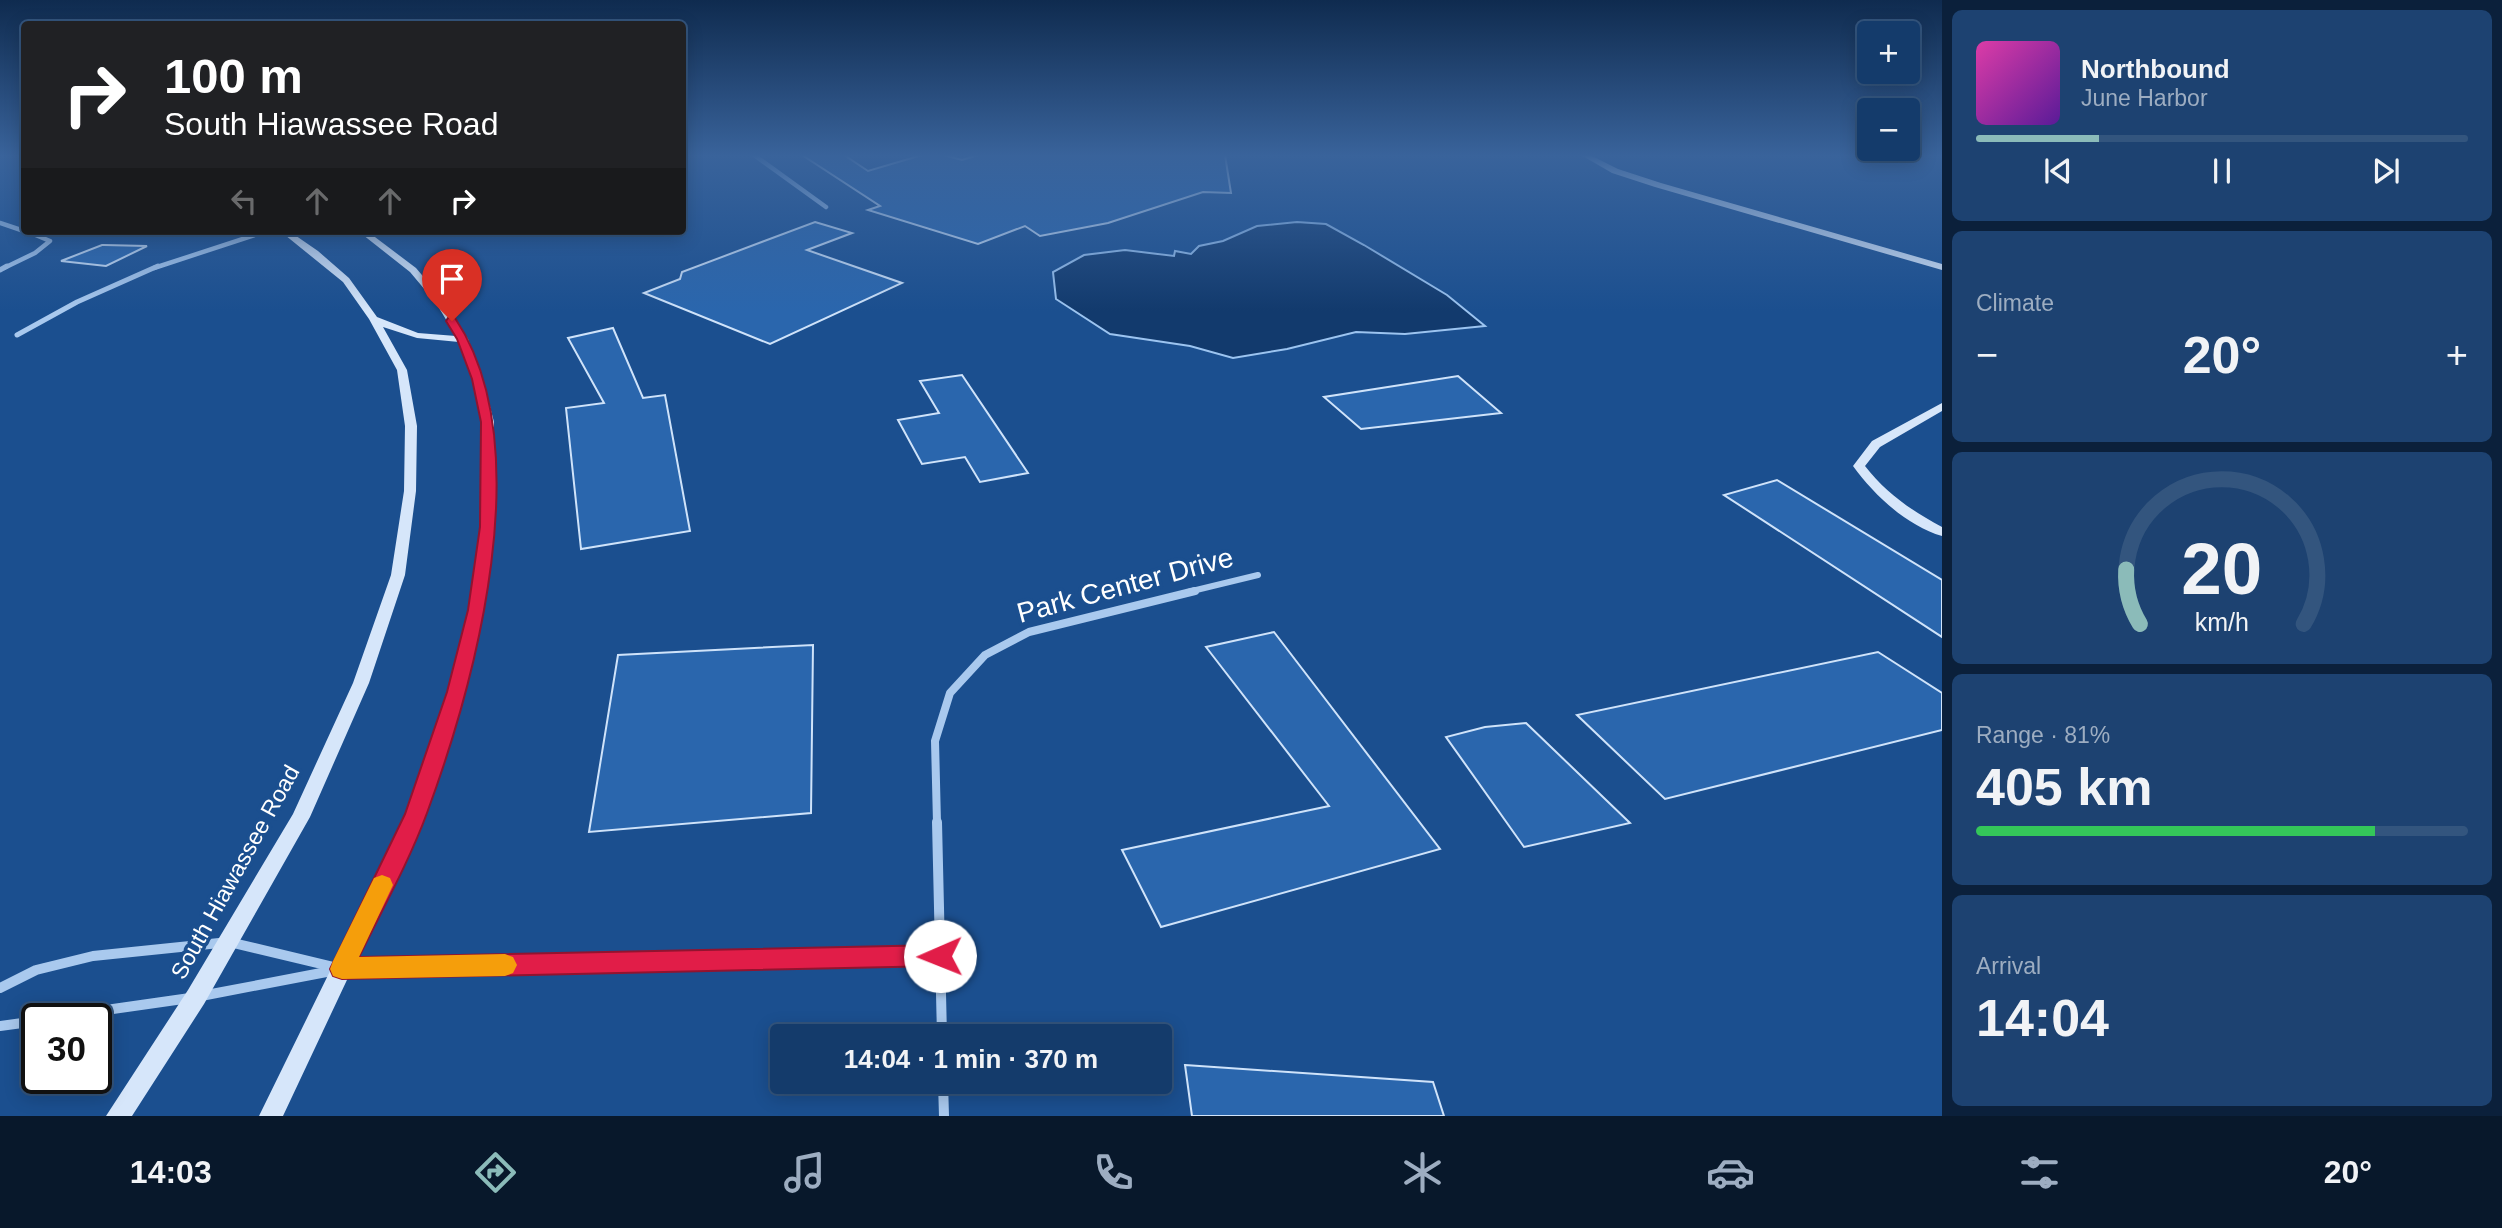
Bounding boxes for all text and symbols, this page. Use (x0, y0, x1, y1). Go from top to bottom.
map controls (1857, 21, 1920, 161)
button: + (1857, 21, 1920, 84)
icon: right (49, 49, 140, 140)
text: 100 m (164, 49, 303, 103)
text: Northbound (2081, 54, 2230, 84)
text: June Harbor (2081, 85, 2208, 111)
button: − (1857, 98, 1920, 161)
text: South Hiawassee Road (164, 106, 498, 142)
icon: previous (2039, 152, 2077, 190)
icon: pause (2203, 152, 2241, 190)
icon: next (2367, 152, 2405, 190)
icon: left (225, 182, 263, 220)
icon: ahead (298, 182, 336, 220)
icon: ahead (371, 182, 409, 220)
icon: right (444, 182, 482, 220)
pin (422, 249, 482, 321)
icon: arrive (433, 260, 471, 298)
text: Climate (1976, 290, 2054, 316)
text: 20° (2183, 326, 2261, 384)
text: − (1976, 334, 1998, 376)
text: + (2446, 334, 2468, 376)
text: 20 (2182, 528, 2262, 609)
street label: Park Center Drive (1014, 541, 1236, 629)
text: km/h (2195, 608, 2249, 636)
text: Range · 81% (1976, 722, 2110, 748)
text: 405 km (1976, 758, 2152, 816)
street label: South Hiawassee Road (165, 761, 305, 983)
position arrow (903, 919, 977, 993)
text: Arrival (1976, 953, 2041, 979)
text: 14:04 (1976, 989, 2109, 1047)
speed limit sign: 30 (21, 1003, 112, 1094)
text: 14:04 · 1 min · 370 m (844, 1044, 1098, 1074)
icon: directions (471, 1148, 520, 1197)
icon: music (780, 1148, 829, 1197)
icon: phone (1089, 1148, 1138, 1197)
icon: climate (1398, 1148, 1447, 1197)
icon: car (1706, 1148, 1755, 1197)
icon: filters (2015, 1148, 2064, 1197)
text: 14:03 (130, 1154, 212, 1190)
text: 20° (2324, 1154, 2372, 1190)

